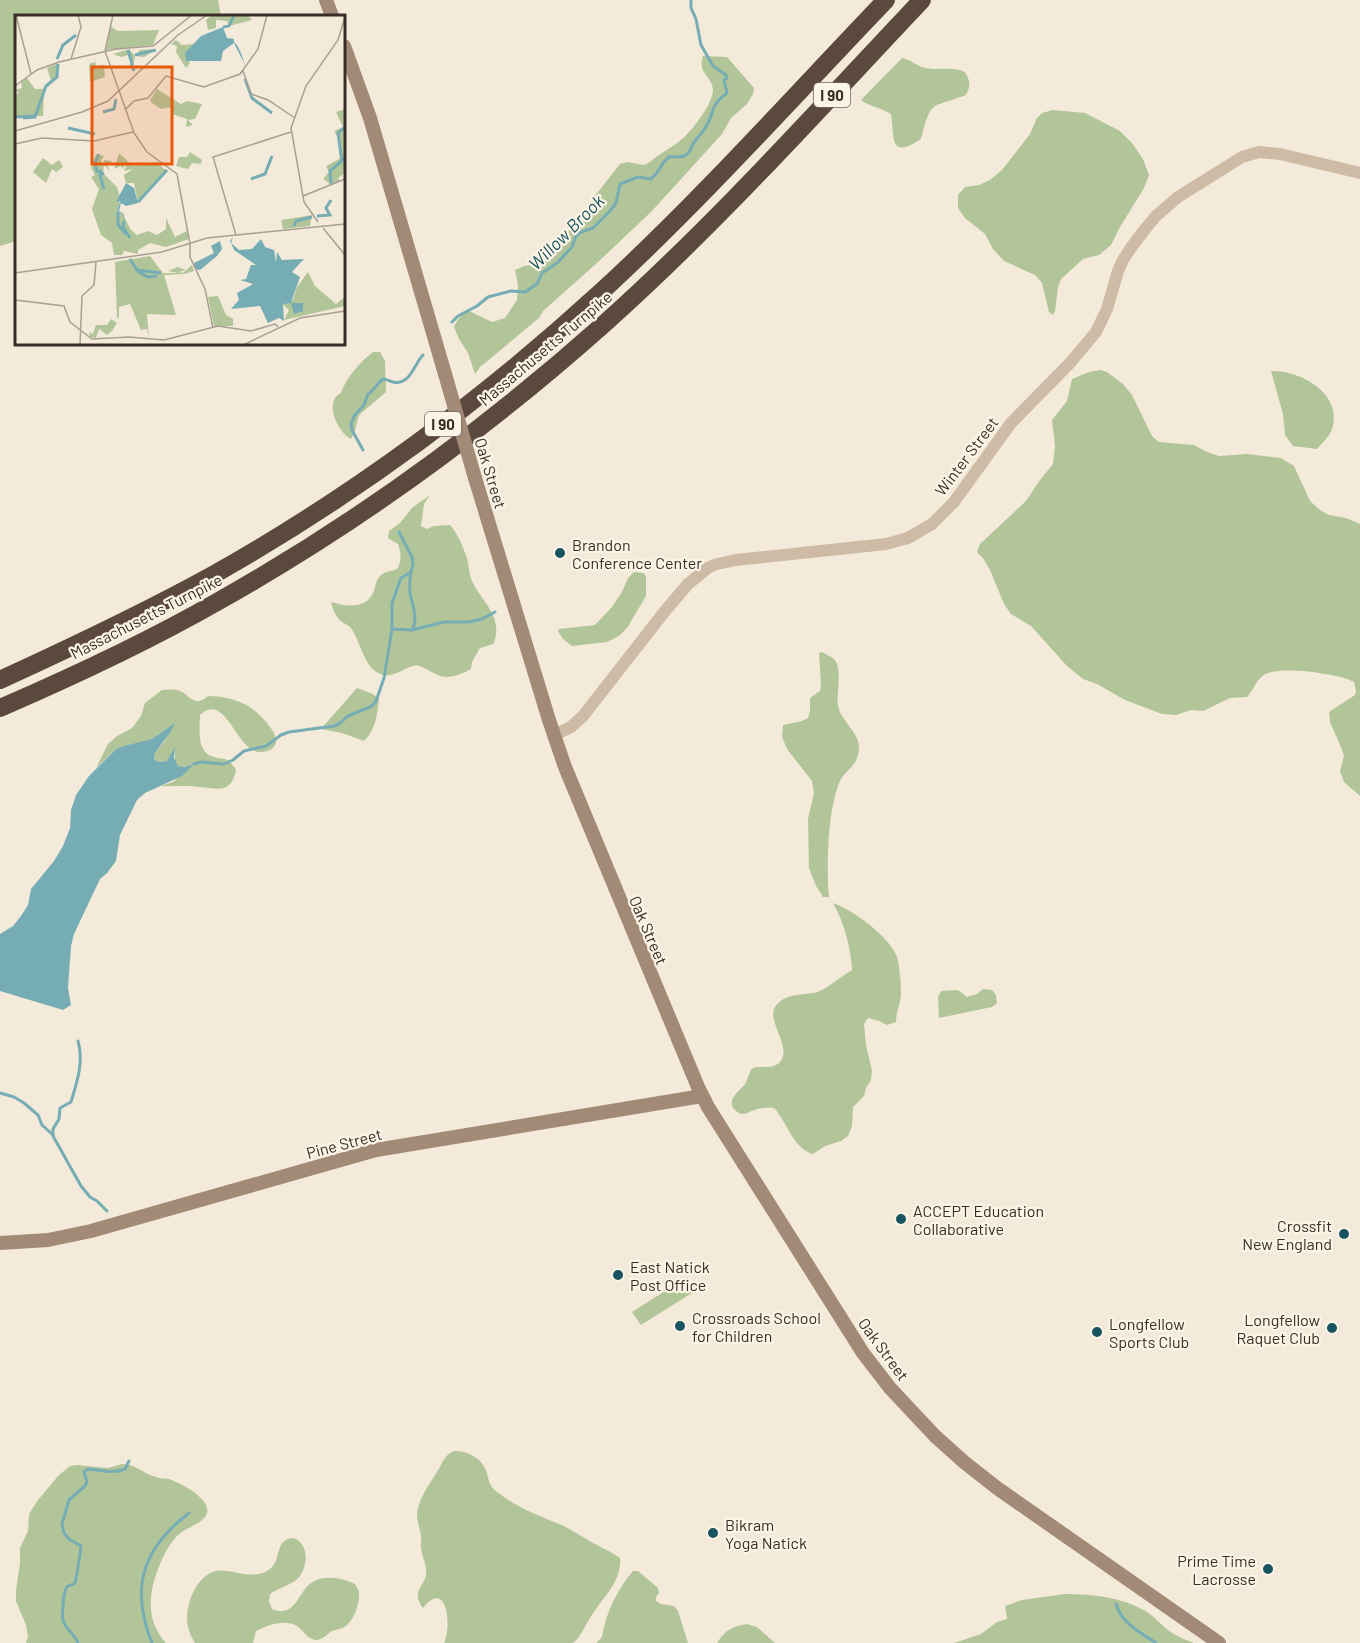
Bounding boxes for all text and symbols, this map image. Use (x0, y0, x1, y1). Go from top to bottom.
inset map (15, 15, 345, 345)
road number: I 90 (814, 83, 850, 107)
water label: Willow Brook (524, 189, 609, 274)
street label: Massachusetts Turnpike (475, 287, 615, 409)
road number: I 90 (425, 412, 461, 436)
street label: Winter Street (930, 413, 1002, 499)
street label: Oak Street (471, 435, 511, 511)
place label: Brandon Conference Center (572, 535, 702, 572)
marker: Brandon Conference Center (553, 546, 567, 560)
street label: Massachusetts Turnpike (67, 569, 225, 663)
street label: Oak Street (626, 893, 672, 967)
street label: Pine Street (304, 1124, 384, 1162)
place label: ACCEPT Education Collaborative (913, 1201, 1044, 1238)
marker: ACCEPT Education Collaborative (894, 1212, 908, 1226)
place label: Crossfit New England (1242, 1216, 1332, 1253)
marker: Crossfit New England (1337, 1227, 1351, 1241)
place label: East Natick Post Office (630, 1257, 710, 1294)
marker: East Natick Post Office (611, 1268, 625, 1282)
place label: Crossroads School for Children (692, 1308, 821, 1345)
place label: Longfellow Raquet Club (1236, 1310, 1320, 1347)
street label: Oak Street (855, 1314, 913, 1384)
place label: Longfellow Sports Club (1109, 1314, 1189, 1351)
marker: Crossroads School for Children (673, 1319, 687, 1333)
marker: Longfellow Raquet Club (1325, 1321, 1339, 1335)
marker: Longfellow Sports Club (1090, 1325, 1104, 1339)
place label: Bikram Yoga Natick (725, 1515, 807, 1552)
marker: Bikram Yoga Natick (706, 1526, 720, 1540)
place label: Prime Time Lacrosse (1177, 1551, 1256, 1588)
marker: Prime Time Lacrosse (1261, 1562, 1275, 1576)

